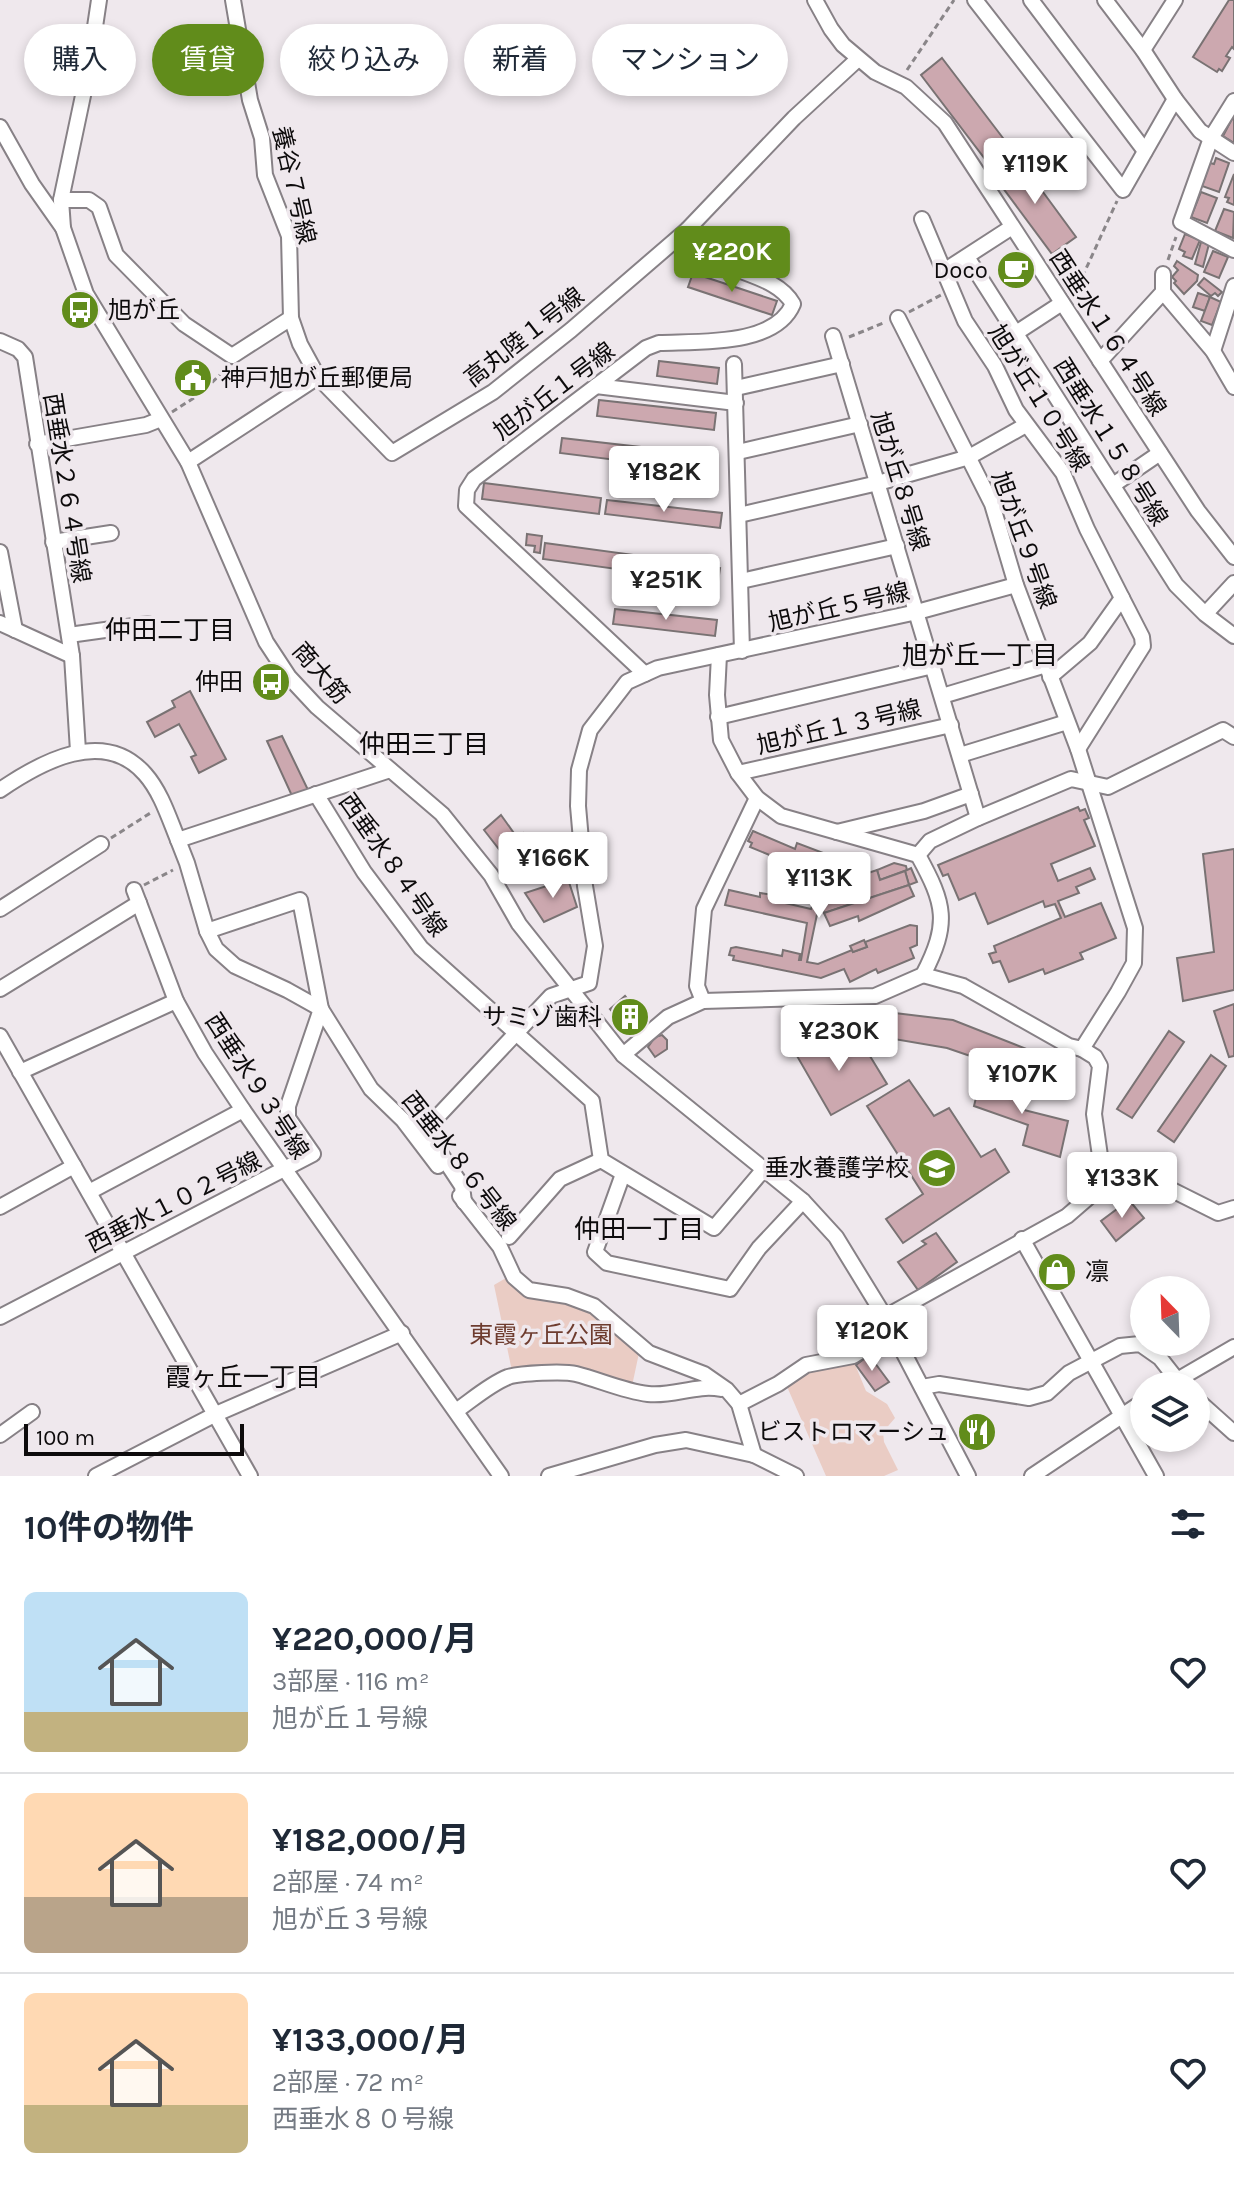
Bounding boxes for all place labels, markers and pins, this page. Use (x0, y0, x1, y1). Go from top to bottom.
pin: ¥119K (979, 138, 1091, 206)
pin: ¥220K (676, 226, 788, 294)
cafe icon: Doco (995, 249, 1037, 291)
place label: Doco (934, 256, 988, 284)
bus stop icon: 旭が丘 (59, 289, 101, 331)
place label: 旭が丘 (108, 296, 180, 324)
public building icon: 神戸旭が丘郵便局 (172, 357, 214, 399)
place label: 神戸旭が丘郵便局 (221, 364, 413, 392)
pin: ¥182K (608, 446, 720, 514)
pin: ¥251K (610, 554, 722, 622)
bus stop icon: 仲田 (250, 661, 292, 703)
place label: 仲田 (195, 668, 243, 696)
pin: ¥166K (497, 832, 609, 900)
pin: ¥113K (763, 852, 875, 920)
building icon: サミゾ歯科 (609, 996, 651, 1038)
place label: サミゾ歯科 (482, 1003, 602, 1031)
pin: ¥230K (783, 1005, 895, 1073)
pin: ¥107K (966, 1048, 1078, 1116)
school or university icon: 垂水養護学校 (916, 1147, 958, 1189)
pin: ¥133K (1066, 1152, 1178, 1220)
place label: 垂水養護学校 (765, 1154, 909, 1182)
shop icon: 凛 (1036, 1251, 1078, 1293)
place label: 凛 (1085, 1258, 1109, 1286)
pin: ¥120K (816, 1305, 928, 1373)
restaurant icon: ビストロマーシュ (956, 1411, 998, 1453)
place label: ビストロマーシュ (757, 1418, 949, 1446)

